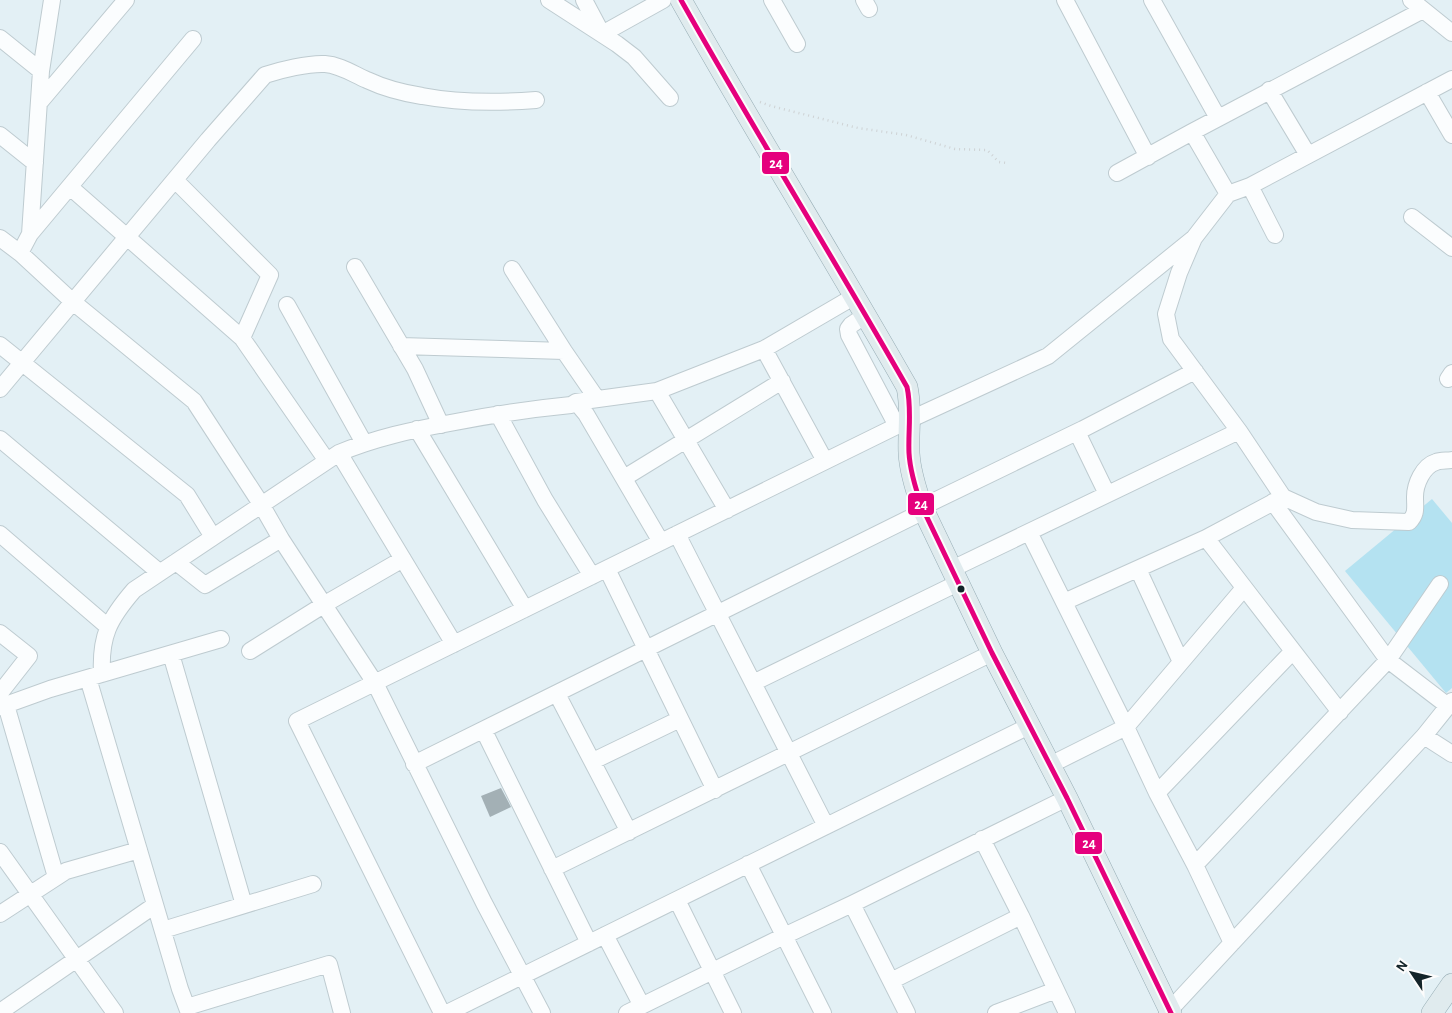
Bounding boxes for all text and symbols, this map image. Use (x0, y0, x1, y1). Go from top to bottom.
line badge: 24 (761, 151, 790, 175)
text: 24 (769, 157, 783, 171)
line badge: 24 (907, 492, 935, 516)
text: 24 (914, 498, 928, 512)
unlabelled marker (956, 584, 966, 594)
line badge: 24 (1074, 831, 1103, 855)
text: 24 (1082, 837, 1096, 851)
north arrow (1387, 948, 1437, 998)
text: N (1394, 958, 1411, 974)

